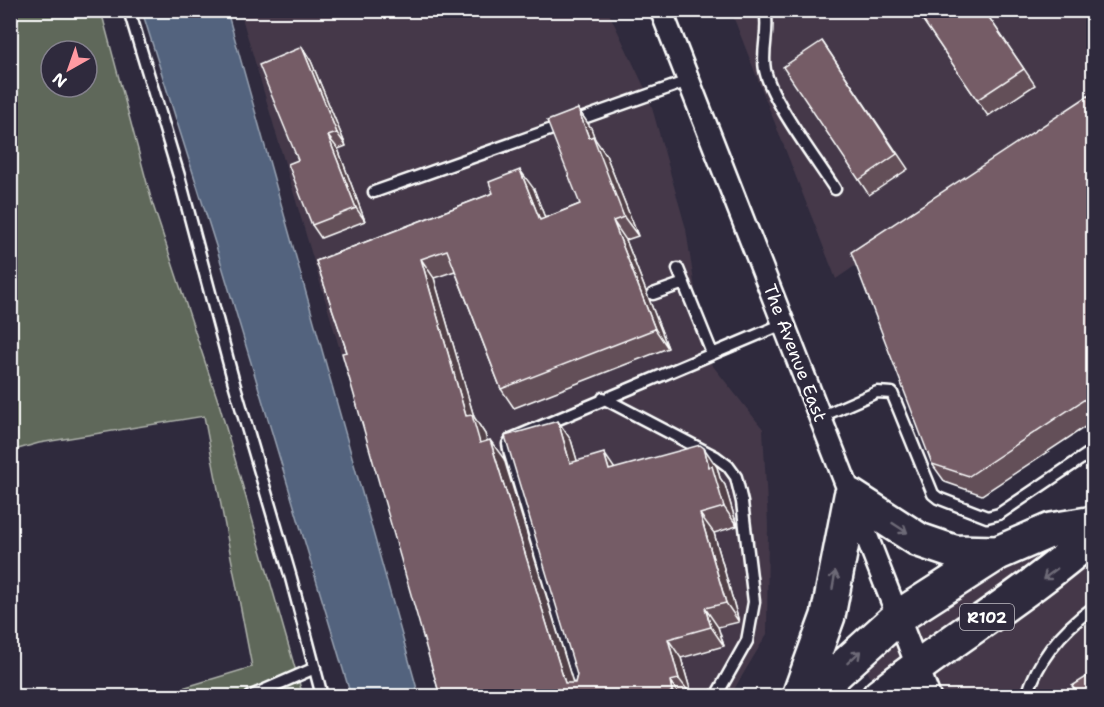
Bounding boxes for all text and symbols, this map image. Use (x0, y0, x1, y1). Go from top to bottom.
north arrow (39, 39, 99, 99)
text: N (48, 68, 71, 92)
street label: The Avenue East (758, 281, 832, 425)
one-way arrow (891, 522, 908, 534)
one-way arrow (1042, 567, 1058, 580)
one-way arrow (829, 571, 840, 591)
road number: R102 (960, 604, 1014, 630)
one-way arrow (846, 650, 861, 664)

